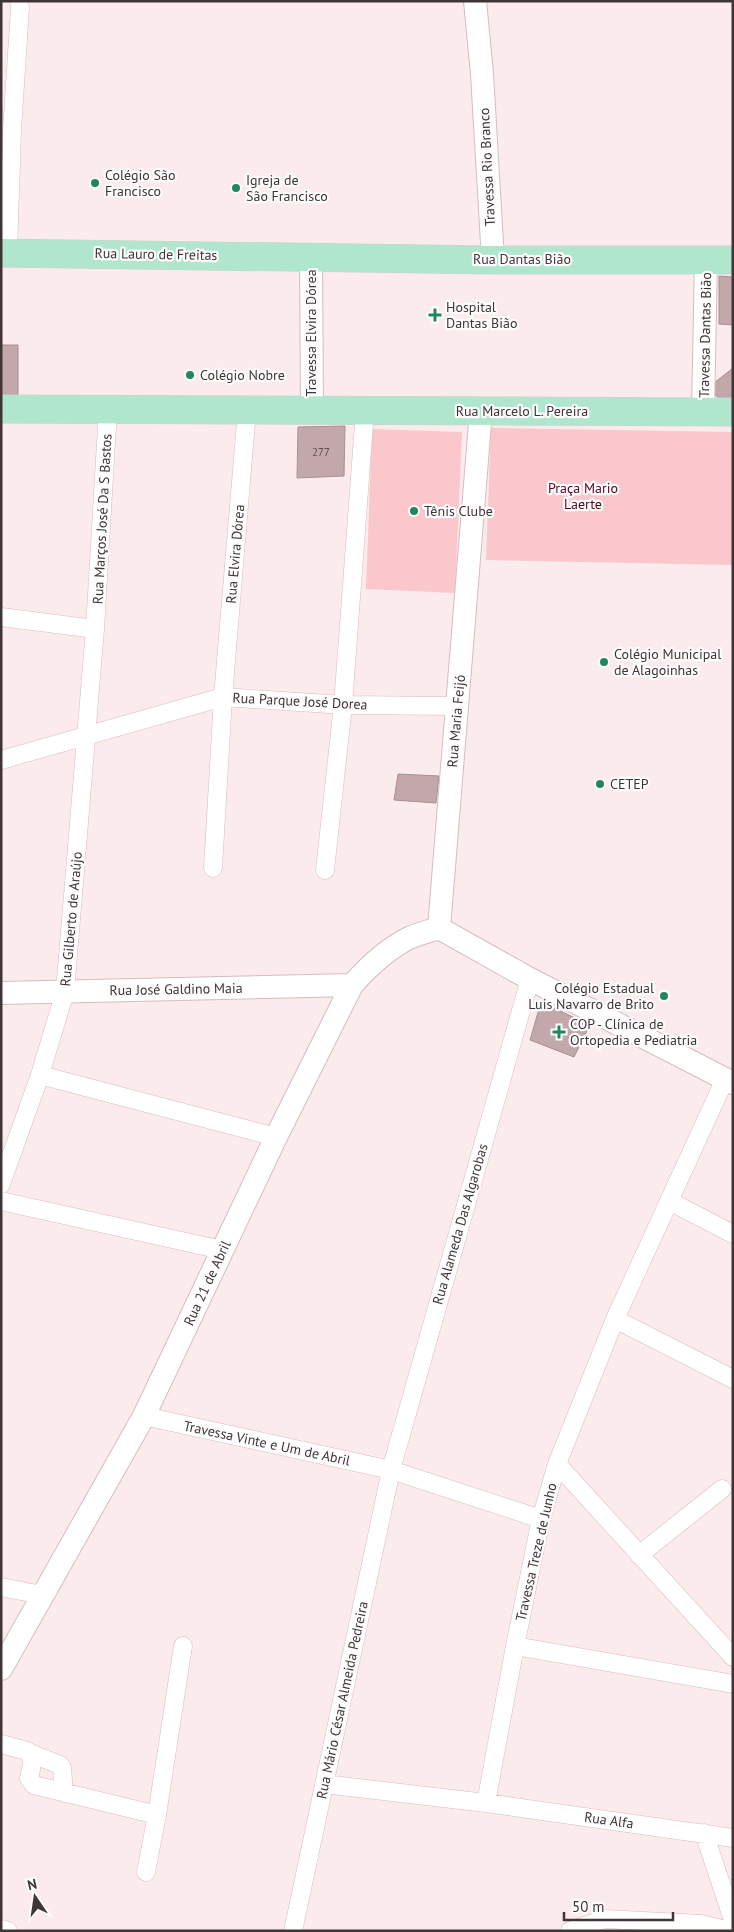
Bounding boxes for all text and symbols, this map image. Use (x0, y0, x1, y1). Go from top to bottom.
street label: Travessa Rio Branco (475, 107, 499, 227)
place label: Colégio São Francisco (105, 166, 175, 200)
place label: Igreja de São Francisco (246, 171, 328, 205)
marker: Colégio São Francisco (89, 177, 101, 189)
marker: Igreja de São Francisco (230, 182, 242, 194)
street label: Rua Lauro de Freitas (95, 244, 218, 264)
street label: Rua Dantas Bião (473, 250, 571, 268)
street label: Travessa Elvira Dórea (302, 269, 320, 397)
street label: Travessa Dantas Bião (695, 272, 715, 398)
place label: Hospital Dantas Bião (446, 298, 517, 332)
marker: Hospital Dantas Bião (428, 308, 442, 322)
place label: Colégio Nobre (200, 366, 285, 384)
marker: Colégio Nobre (184, 369, 196, 381)
street label: Rua Marcelo L. Pereira (456, 402, 588, 420)
street label: Rua Marços José Da S Bastos (89, 433, 115, 605)
house number: 277 (312, 445, 330, 459)
park label: Praça Mario Laerte (548, 479, 618, 513)
place label: Tênis Clube (424, 502, 493, 520)
street label: Rua Elvira Dórea (222, 504, 248, 604)
marker: Tênis Clube (408, 505, 420, 517)
place label: Colégio Municipal de Alagoinhas (614, 645, 721, 679)
marker: Colégio Municipal de Alagoinhas (598, 656, 610, 668)
street label: Rua Maria Feijó (443, 674, 469, 768)
street label: Rua Parque José Dorea (232, 688, 368, 714)
place label: CETEP (610, 775, 649, 793)
marker: CETEP (594, 778, 606, 790)
street label: Rua Gilberto de Araújo (56, 851, 86, 987)
street label: Rua José Galdino Maia (109, 979, 243, 999)
place label: Colégio Estadual Luis Navarro de Brito (528, 979, 654, 1013)
marker: Colégio Estadual Luis Navarro de Brito (658, 990, 670, 1002)
place label: COP - Clínica de Ortopedia e Pediatria (570, 1015, 697, 1049)
marker: COP - Clínica de Ortopedia e Pediatria (552, 1025, 566, 1039)
street label: Rua Alameda Das Algarobas (428, 1141, 492, 1307)
street label: Rua 21 de Abril (179, 1238, 235, 1328)
street label: Travessa Vinte e Um de Abril (182, 1417, 352, 1469)
street label: Travessa Treze de Junho (511, 1481, 561, 1623)
street label: Rua Mário César Almeida Pedreira (312, 1599, 372, 1801)
street label: Rua Alfa (583, 1808, 635, 1832)
north arrow (10, 1872, 60, 1922)
text: N (26, 1875, 39, 1894)
scale bar (564, 1890, 673, 1922)
text: 50 m (572, 1897, 605, 1916)

